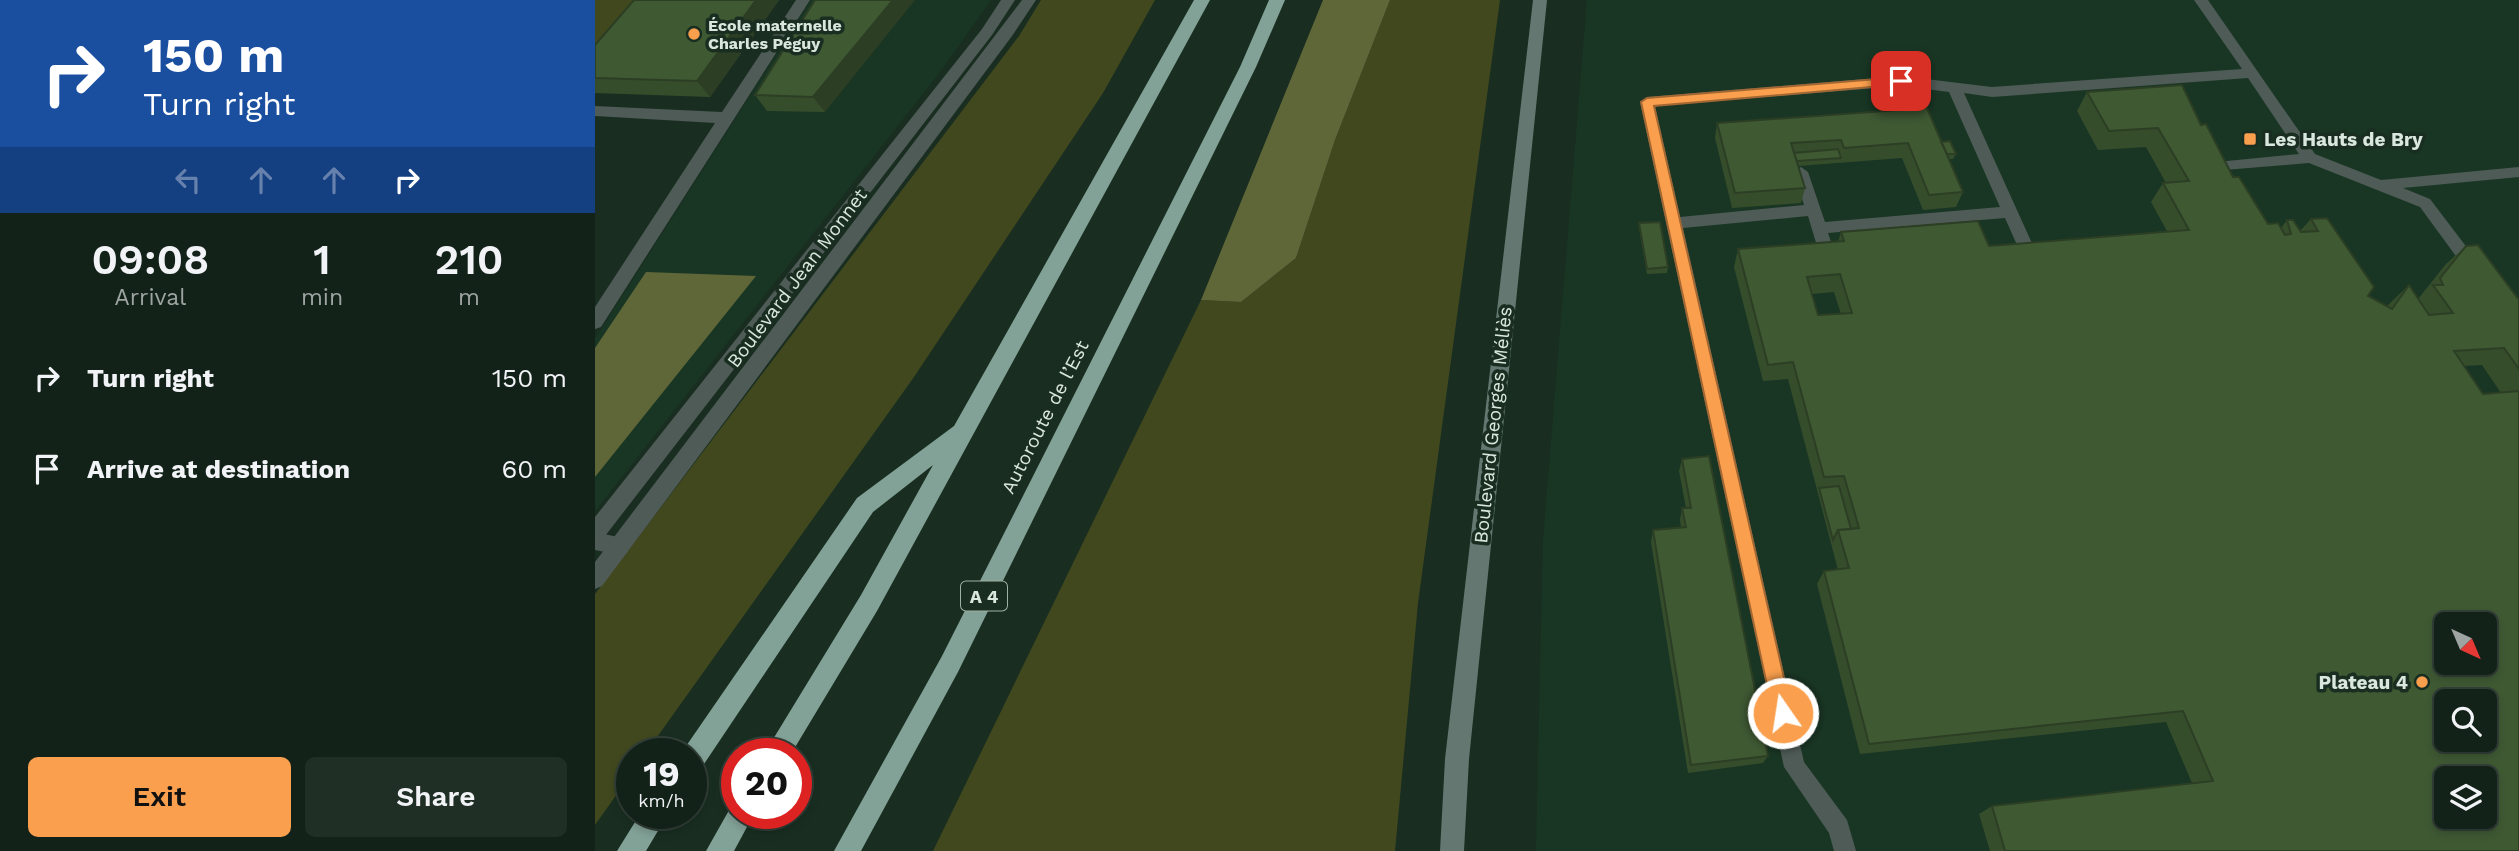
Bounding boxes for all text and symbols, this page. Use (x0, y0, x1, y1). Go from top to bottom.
place label: École maternelle Charles Péguy (708, 16, 842, 53)
text: 150 m (143, 26, 284, 84)
marker: École maternelle Charles Péguy (686, 26, 702, 42)
icon: right (28, 28, 119, 119)
pin (1871, 51, 1931, 111)
icon: arrive (1882, 62, 1920, 100)
text: Turn right (143, 85, 295, 123)
place label: Les Hauts de Bry (2264, 128, 2423, 151)
marker: Les Hauts de Bry (2242, 131, 2258, 147)
icon: left (169, 161, 207, 199)
icon: ahead (242, 161, 280, 199)
icon: ahead (315, 161, 353, 199)
icon: right (388, 161, 426, 199)
street label: Boulevard Jean Monnet (722, 184, 872, 372)
text: 09:08 (91, 235, 210, 284)
text: 1 (313, 235, 331, 284)
text: 210 (435, 235, 504, 284)
text: Arrival (115, 284, 186, 311)
text: min (301, 284, 343, 311)
text: m (458, 284, 480, 311)
street label: Boulevard Georges Méliès (1469, 305, 1517, 545)
street label: Autoroute de l’Est (996, 336, 1094, 497)
icon: right (28, 359, 66, 397)
text: Turn right (87, 363, 214, 393)
text: 150 m (492, 363, 567, 393)
icon: arrive (28, 450, 66, 488)
text: Arrive at destination (87, 454, 350, 484)
text: 60 m (501, 454, 567, 484)
road number: A 4 (961, 582, 1007, 610)
north arrow (2434, 612, 2497, 676)
map controls (2434, 612, 2497, 829)
place label: Plateau 4 (2319, 671, 2408, 694)
marker: Plateau 4 (2414, 674, 2430, 690)
position arrow (1746, 676, 1820, 750)
button: search (2434, 689, 2497, 752)
speed limit sign: 20 (721, 738, 812, 829)
text: 19 (643, 753, 680, 795)
button: Exit (28, 757, 291, 837)
button: Share (305, 757, 567, 837)
button: layers (2434, 766, 2497, 829)
text: km/h (638, 790, 685, 811)

